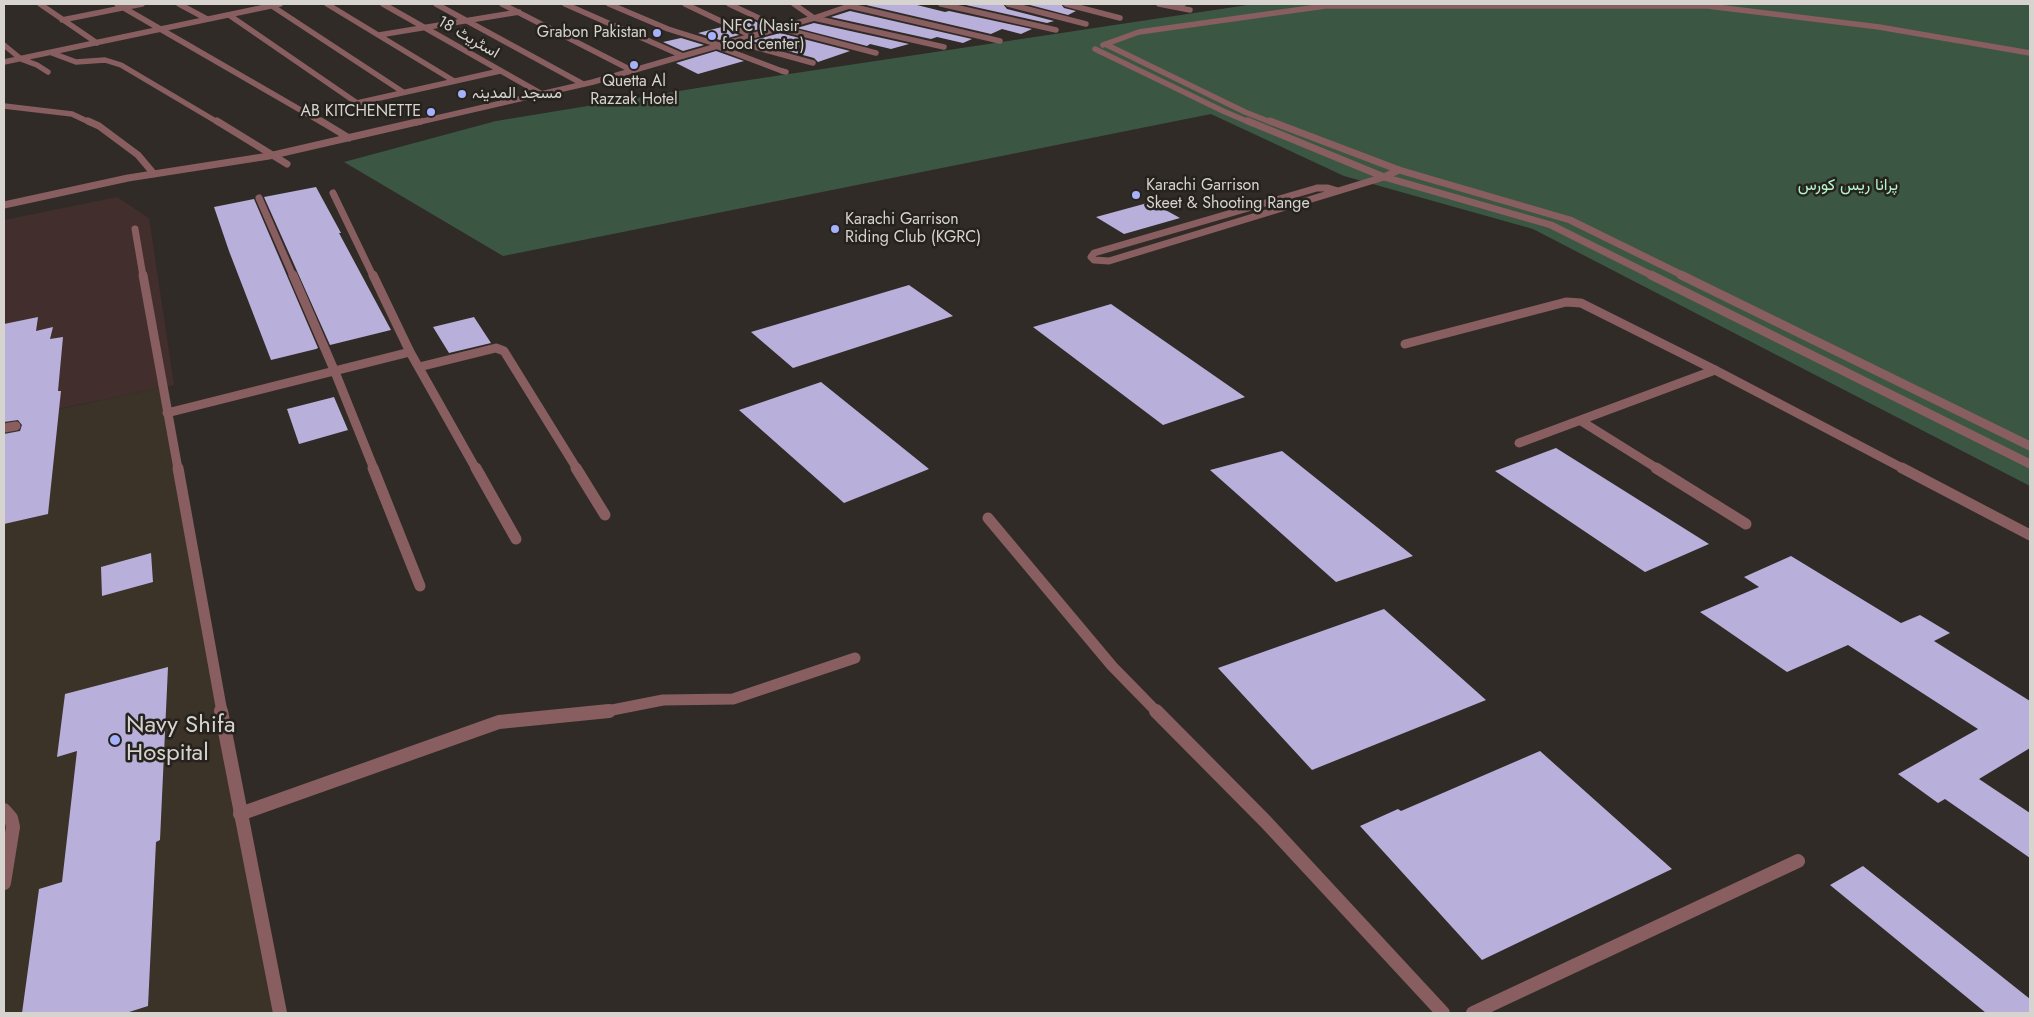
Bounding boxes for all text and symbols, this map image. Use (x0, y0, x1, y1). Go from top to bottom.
street label: اسٹریٹ 18 (434, 13, 502, 63)
place label: NFC (Nasir food center) (722, 17, 805, 55)
place label: Grabon Pakistan (537, 23, 647, 43)
marker: Grabon Pakistan (651, 27, 663, 39)
marker: NFC (Nasir food center) (706, 30, 718, 42)
marker: Quetta Al Razzak Hotel (628, 59, 640, 71)
place label: Quetta Al Razzak Hotel (590, 72, 678, 110)
place label: مسجد المدینہ (472, 84, 562, 104)
marker: مسجد المدینہ (456, 88, 468, 100)
place label: AB KITCHENETTE (301, 102, 421, 122)
marker: AB KITCHENETTE (425, 106, 437, 118)
place label: Karachi Garrison Skeet & Shooting Range (1146, 176, 1310, 214)
park label: پرانا ریس کورس (1798, 176, 1898, 196)
marker: Karachi Garrison Skeet & Shooting Range (1130, 189, 1142, 201)
place label: Karachi Garrison Riding Club (KGRC) (845, 210, 981, 248)
marker: Karachi Garrison Riding Club (KGRC) (829, 223, 841, 235)
place label: Navy Shifa Hospital (126, 712, 235, 768)
marker: Navy Shifa Hospital (108, 733, 122, 747)

